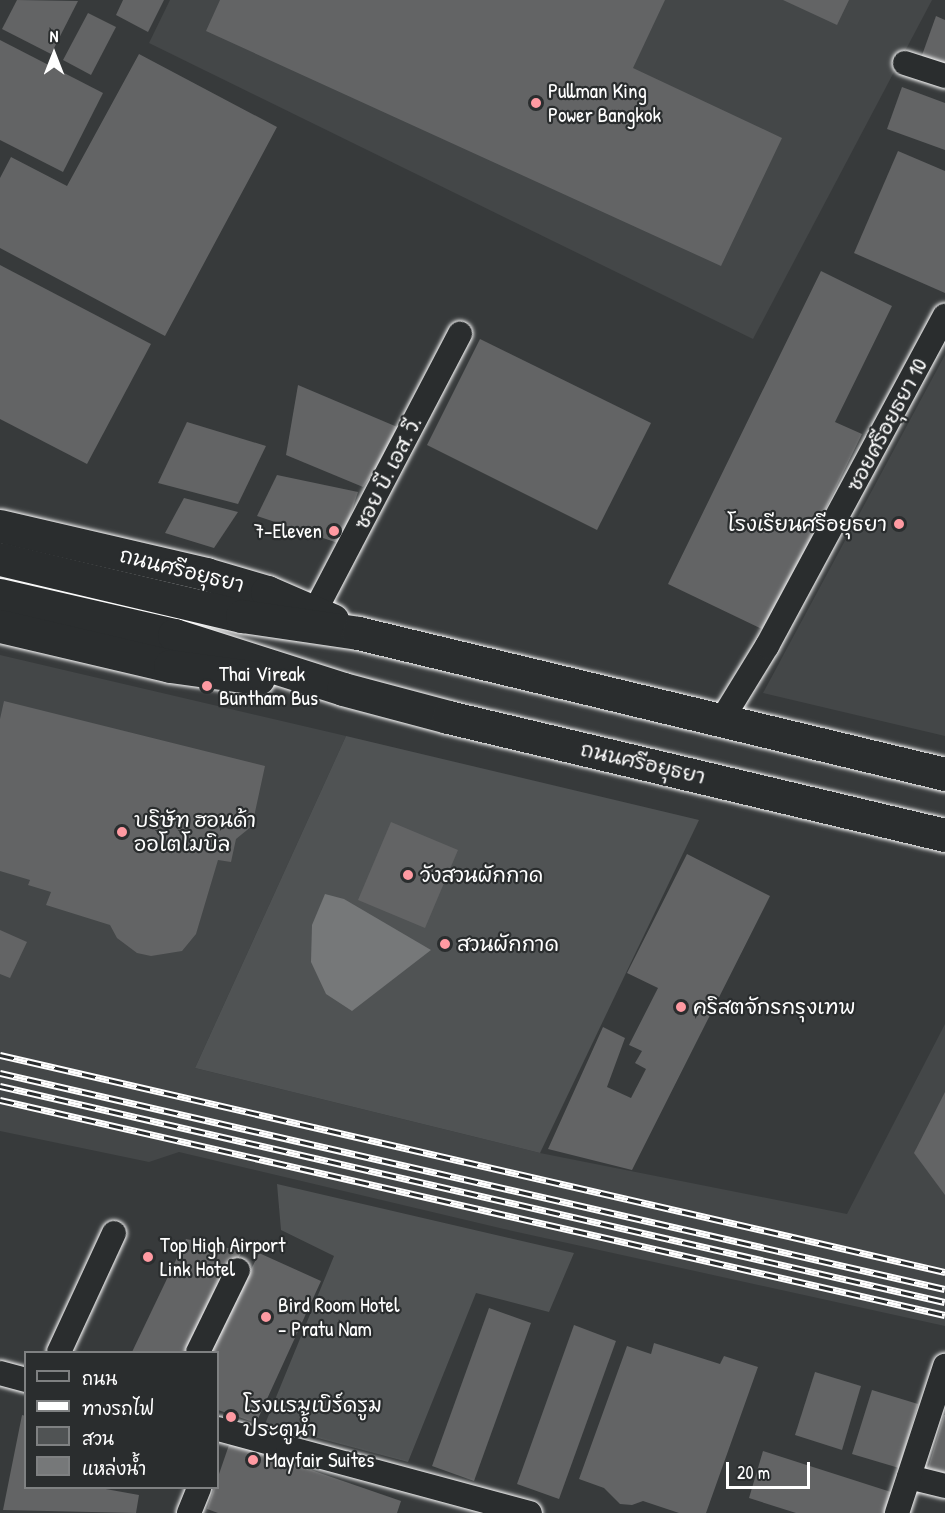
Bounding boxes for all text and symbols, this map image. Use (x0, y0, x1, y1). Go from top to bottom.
north arrow (24, 24, 84, 84)
text: N (50, 25, 58, 47)
place label: Pullman King Power Bangkok (548, 78, 661, 128)
marker: Pullman King Power Bangkok (529, 96, 543, 110)
street label: ซอยศรีอยุธยา 10 (841, 354, 933, 496)
street label: ซอย บี. เอส. วี. (349, 412, 427, 534)
place label: โรงเรียนศรีอยุธยา (727, 511, 887, 537)
marker: โรงเรียนศรีอยุธยา (892, 517, 906, 531)
place label: 7-Eleven (254, 518, 322, 544)
marker: 7-Eleven (327, 524, 341, 538)
street label: ถนนศรีอยุธยา (117, 542, 247, 598)
place label: Thai Vireak Buntham Bus (219, 661, 318, 711)
marker: Thai Vireak Buntham Bus (200, 679, 214, 693)
street label: ถนนศรีอยุธยา (578, 736, 708, 790)
place label: บริษัท ฮอนด้า ออโตโมบิล (134, 807, 256, 857)
marker: บริษัท ฮอนด้า ออโตโมบิล (115, 825, 129, 839)
place label: วังสวนผักกาด (420, 862, 543, 888)
marker: วังสวนผักกาด (401, 868, 415, 882)
place label: สวนผักกาด (457, 931, 559, 957)
marker: สวนผักกาด (438, 937, 452, 951)
place label: คริสตจักรกรุงเทพ (693, 994, 856, 1020)
marker: คริสตจักรกรุงเทพ (674, 1000, 688, 1014)
place label: Top High Airport Link Hotel (160, 1232, 285, 1282)
marker: Top High Airport Link Hotel (141, 1250, 155, 1264)
place label: Bird Room Hotel - Pratu Nam (278, 1292, 399, 1342)
marker: Bird Room Hotel - Pratu Nam (259, 1310, 273, 1324)
legend (24, 1351, 219, 1489)
text: ถนน (82, 1366, 117, 1391)
place label: โรงแรมเบิร์ดรูม ประตูน้ำ (243, 1392, 382, 1442)
text: ทางรถไฟ (82, 1396, 154, 1421)
marker: โรงแรมเบิร์ดรูม ประตูน้ำ (224, 1410, 238, 1424)
text: สวน (82, 1426, 114, 1451)
place label: Mayfair Suites (265, 1447, 374, 1473)
scale bar (729, 1450, 813, 1488)
marker: Mayfair Suites (246, 1453, 260, 1467)
text: แหล่งน้ำ (82, 1456, 146, 1481)
text: 20 m (737, 1460, 770, 1485)

